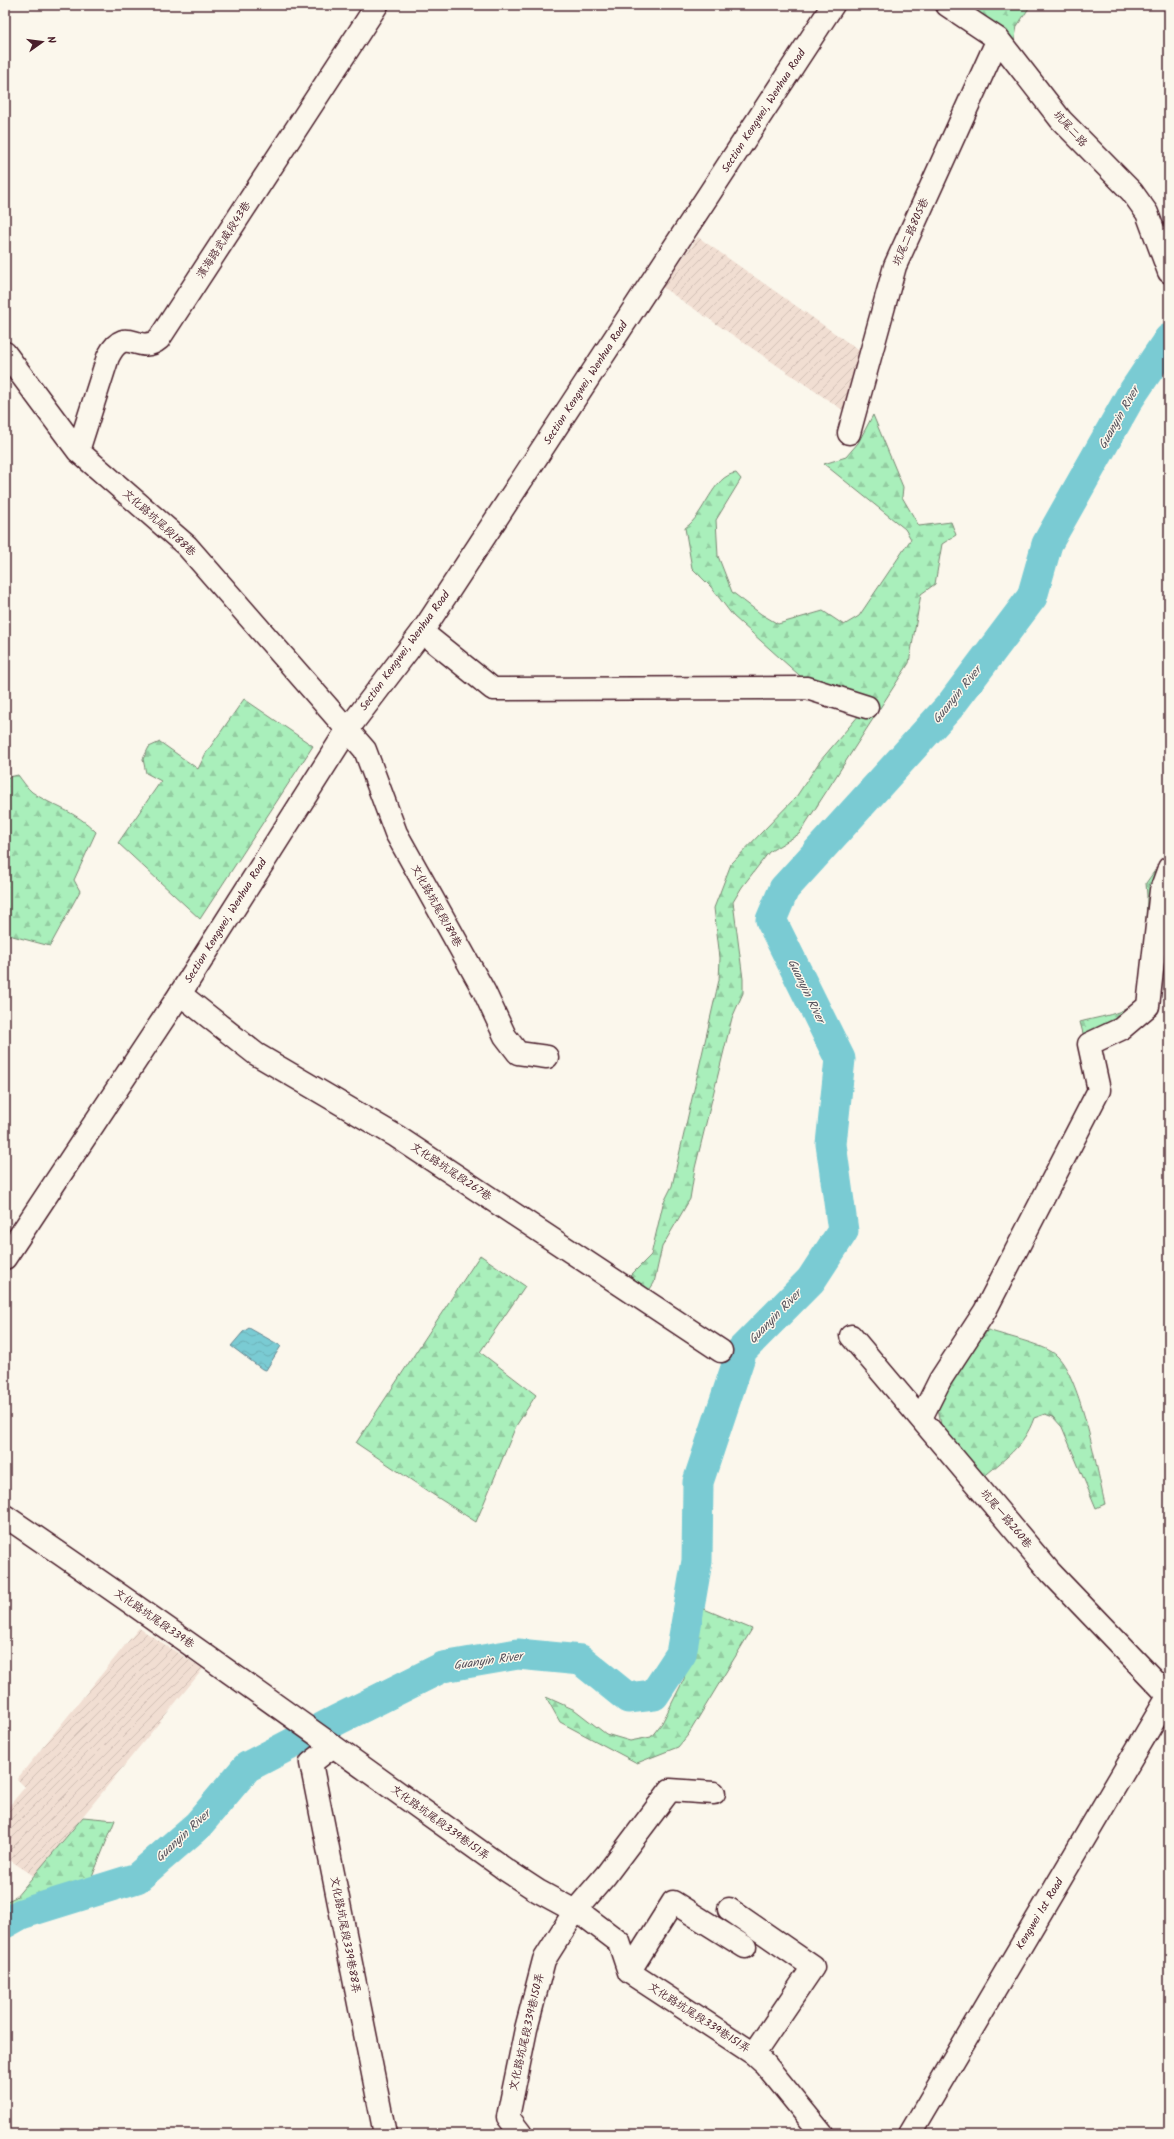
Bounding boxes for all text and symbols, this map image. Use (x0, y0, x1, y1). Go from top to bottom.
north arrow (22, 22, 62, 62)
text: N (41, 34, 60, 45)
street label: Section Kengwei, Wenhua Road (717, 45, 811, 176)
street label: 坑尾二路 (1049, 107, 1091, 151)
street label: 坑尾二路805巷 (888, 195, 934, 269)
street label: 濱海路武威段43巷 (192, 198, 256, 282)
street label: Section Kengwei, Wenhua Road (539, 317, 633, 448)
water label: Guanyin River (1093, 381, 1146, 453)
street label: 文化路坑尾段188巷 (118, 485, 200, 561)
street label: Section Kengwei, Wenhua Road (355, 587, 455, 715)
water label: Guanyin River (928, 660, 988, 728)
street label: Section Kengwei, Wenhua Road (180, 855, 272, 987)
street label: 文化路坑尾段189巷 (406, 861, 466, 951)
water label: Guanyin River (782, 956, 831, 1029)
street label: 文化路坑尾段267巷 (407, 1138, 495, 1206)
water label: Guanyin River (744, 1283, 808, 1348)
street label: 坑尾一路260巷 (976, 1485, 1036, 1553)
street label: 文化路坑尾段339巷 (110, 1584, 198, 1654)
water label: Guanyin River (452, 1646, 527, 1675)
street label: 文化路坑尾段339巷151弄 (387, 1781, 493, 1865)
water label: Guanyin River (151, 1803, 217, 1867)
street label: Kengwei 1st Road (1011, 1874, 1069, 1953)
street label: 文化路坑尾段339巷88弄 (325, 1875, 365, 1995)
street label: 文化路坑尾段339巷150弄 (505, 1971, 549, 2093)
street label: 文化路坑尾段339巷151弄 (644, 1978, 754, 2058)

